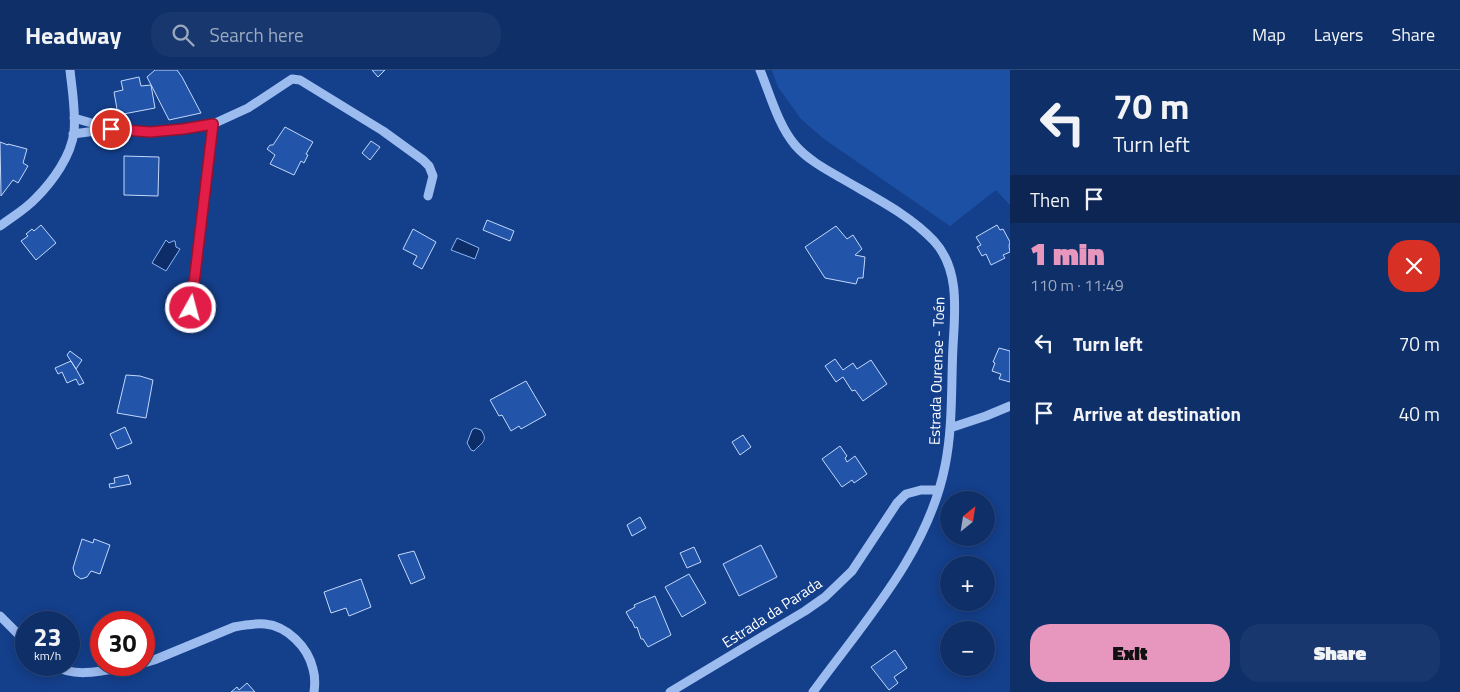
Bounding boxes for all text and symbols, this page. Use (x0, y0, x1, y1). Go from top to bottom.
search box (151, 12, 501, 57)
text: Headway (25, 17, 121, 53)
text: Search here (209, 20, 304, 49)
icon: search (169, 21, 197, 49)
text: Map (1252, 21, 1286, 48)
text: Layers (1314, 21, 1363, 48)
text: Share (1391, 21, 1435, 48)
text: 70 m (1113, 79, 1189, 133)
icon: left (1030, 90, 1095, 155)
pin (90, 108, 132, 150)
icon: arrive (97, 115, 125, 143)
text: Turn left (1113, 127, 1190, 161)
text: Then (1030, 185, 1070, 214)
icon: arrive (1080, 185, 1108, 213)
text: 1 min (1030, 231, 1105, 277)
button: close (1388, 240, 1440, 292)
text: 110 m · 11:49 (1030, 273, 1124, 297)
position arrow (164, 281, 216, 333)
street label: Estrada Ourense - Toén (922, 296, 951, 446)
icon: left (1030, 329, 1058, 357)
text: Turn left (1073, 329, 1143, 358)
text: 70 m (1399, 329, 1440, 358)
icon: arrive (1030, 399, 1058, 427)
text: Arrive at destination (1073, 399, 1241, 428)
text: 40 m (1399, 399, 1440, 428)
north arrow (940, 491, 995, 546)
map controls (940, 491, 995, 676)
button: + (940, 556, 995, 611)
street label: Estrada da Parada (717, 571, 827, 654)
speed limit sign: 30 (90, 611, 155, 676)
text: 23 (33, 618, 62, 656)
button: − (940, 621, 995, 676)
button: Exit (1030, 624, 1230, 682)
button: Share (1240, 624, 1440, 682)
text: km/h (34, 646, 61, 665)

